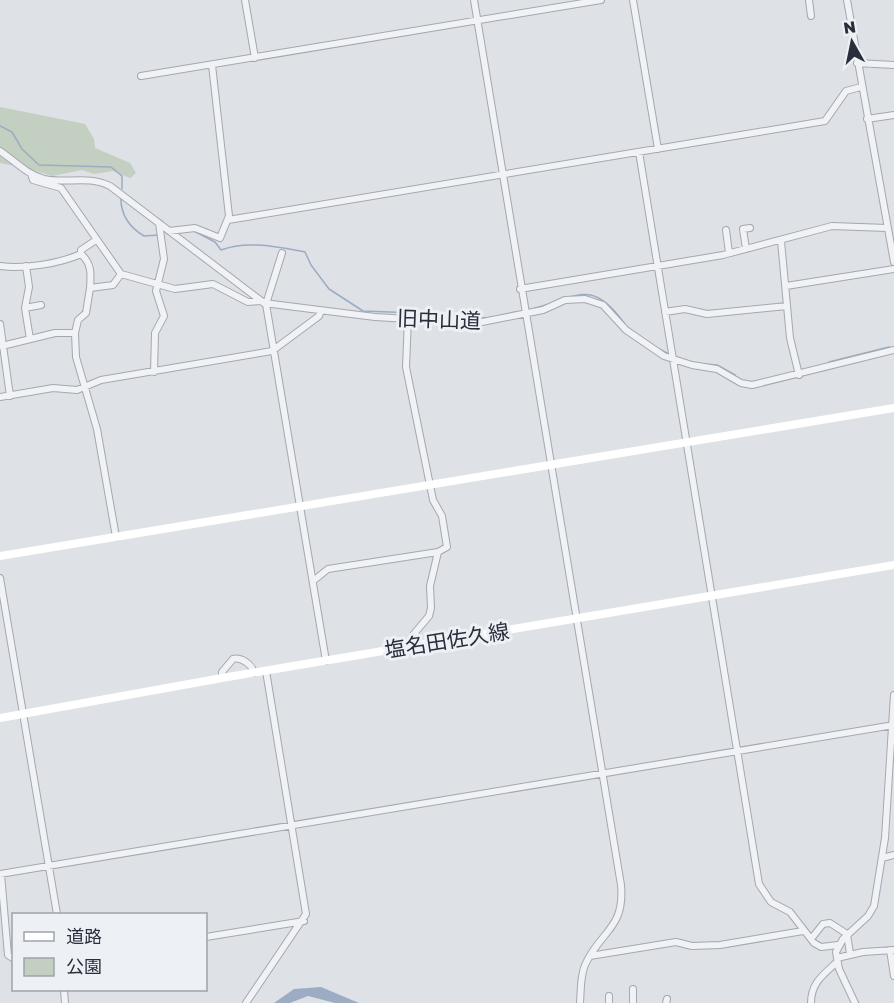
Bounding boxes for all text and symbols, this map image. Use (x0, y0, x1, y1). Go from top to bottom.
north arrow (822, 12, 882, 72)
text: N (842, 16, 857, 38)
street label: 旧中山道 (397, 305, 481, 333)
street label: 塩名田佐久線 (383, 617, 511, 663)
legend (12, 913, 207, 991)
text: 道路 (66, 925, 102, 947)
text: 公園 (66, 955, 102, 977)

